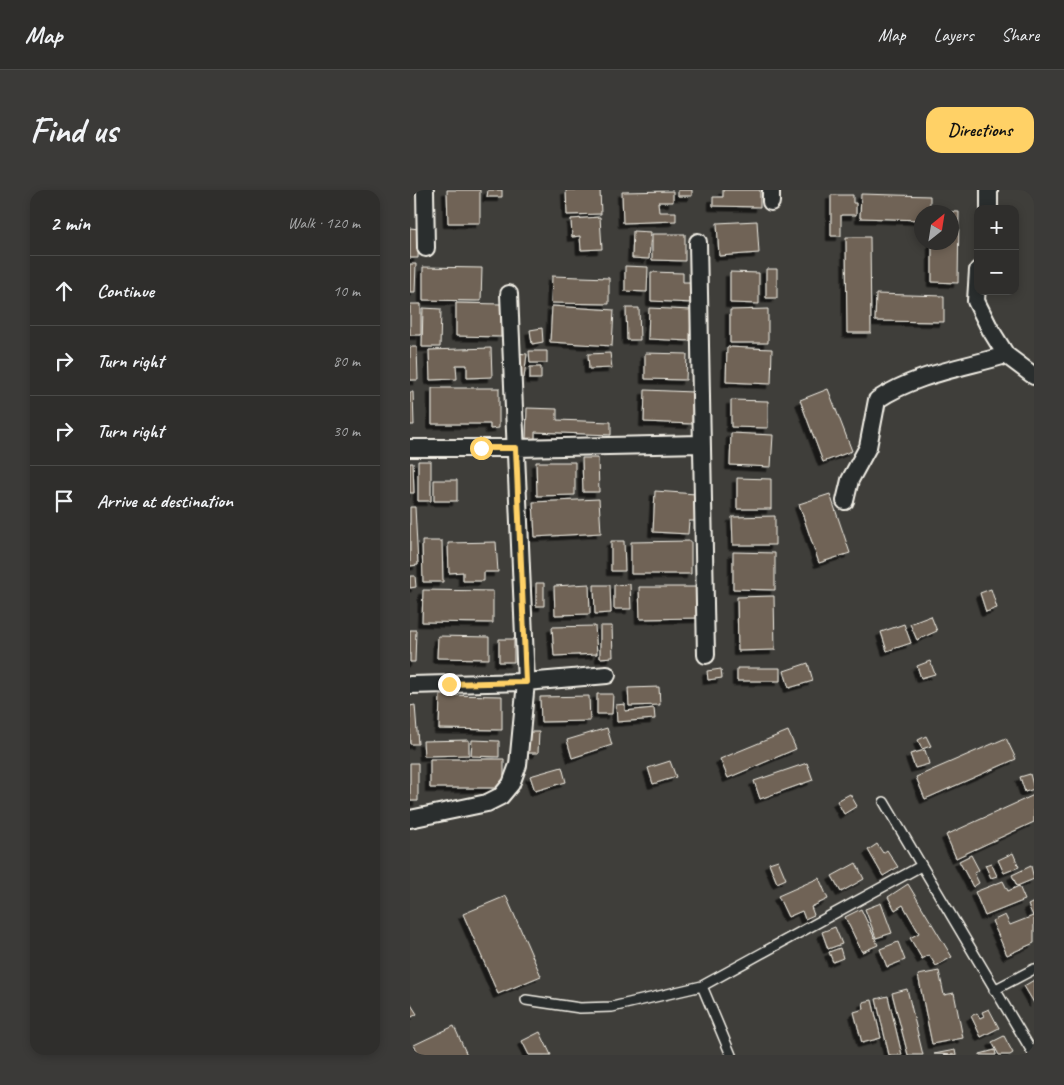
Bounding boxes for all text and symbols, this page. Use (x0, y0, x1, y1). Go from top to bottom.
text: Map (25, 20, 62, 50)
text: Map (878, 24, 906, 46)
text: Layers (934, 24, 973, 46)
text: Share (1001, 24, 1039, 46)
button: Directions (926, 107, 1034, 153)
text: Find us (30, 108, 117, 153)
north arrow (914, 205, 959, 250)
map controls (974, 205, 1019, 295)
button: + (974, 205, 1019, 250)
text: 2 min (50, 210, 90, 236)
text: Walk · 120 m (288, 213, 360, 233)
button: − (974, 250, 1019, 295)
icon: ahead (50, 277, 78, 305)
text: Continue (97, 279, 154, 303)
text: 10 m (333, 281, 360, 301)
icon: right (50, 347, 78, 375)
text: Turn right (97, 349, 164, 373)
text: 80 m (333, 351, 360, 371)
icon: right (50, 417, 78, 445)
text: Turn right (97, 419, 164, 443)
text: 30 m (333, 421, 360, 441)
route start (470, 437, 493, 460)
icon: arrive (50, 487, 78, 515)
text: Arrive at destination (97, 489, 233, 513)
route end (438, 673, 461, 696)

